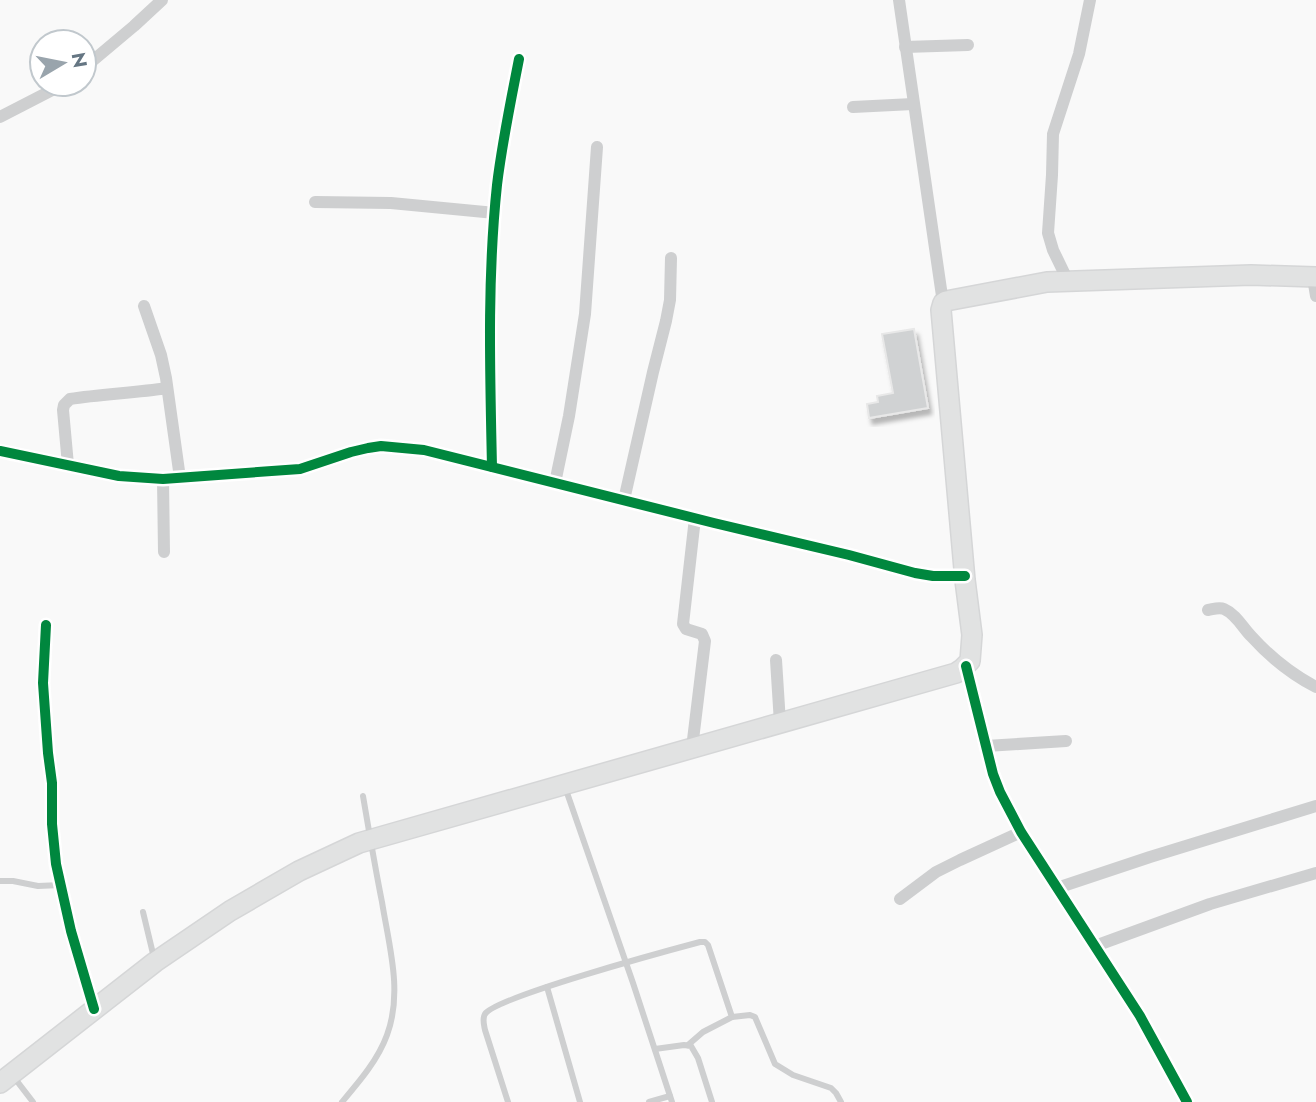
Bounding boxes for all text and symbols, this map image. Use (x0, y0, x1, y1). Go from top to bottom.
north arrow (28, 28, 98, 98)
text: N (65, 50, 94, 70)

